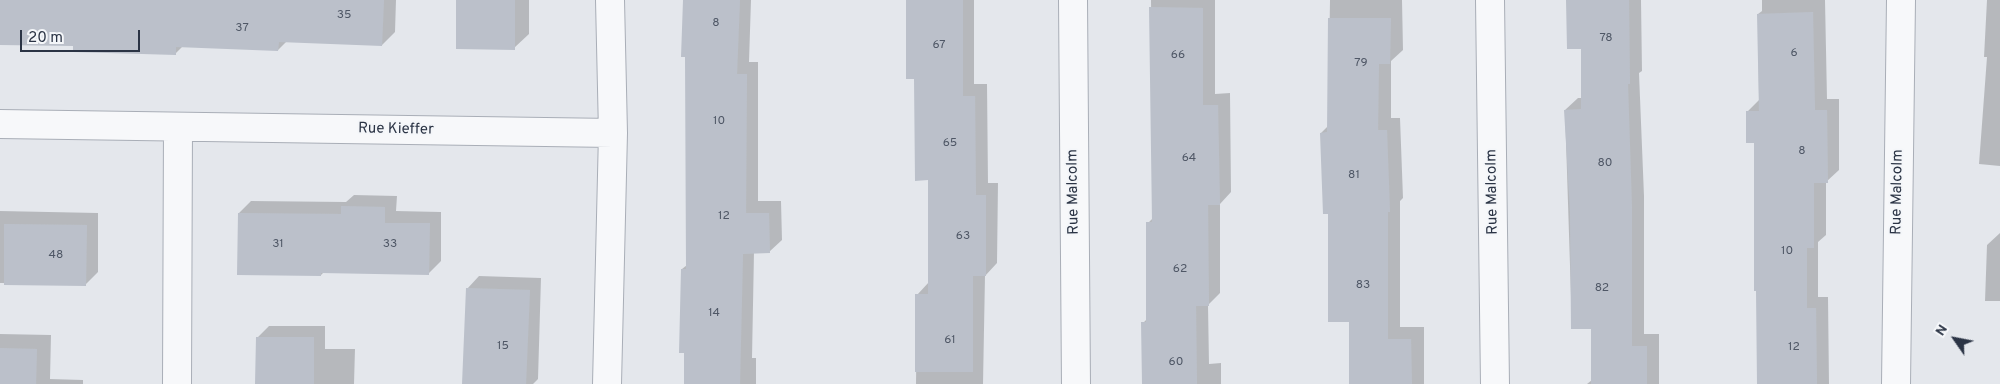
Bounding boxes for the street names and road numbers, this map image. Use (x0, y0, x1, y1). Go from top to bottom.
street label: Rue Kieffer (358, 120, 434, 140)
street label: Rue Malcolm (1064, 149, 1084, 235)
street label: Rue Malcolm (1483, 149, 1503, 235)
street label: Rue Malcolm (1888, 149, 1908, 235)

